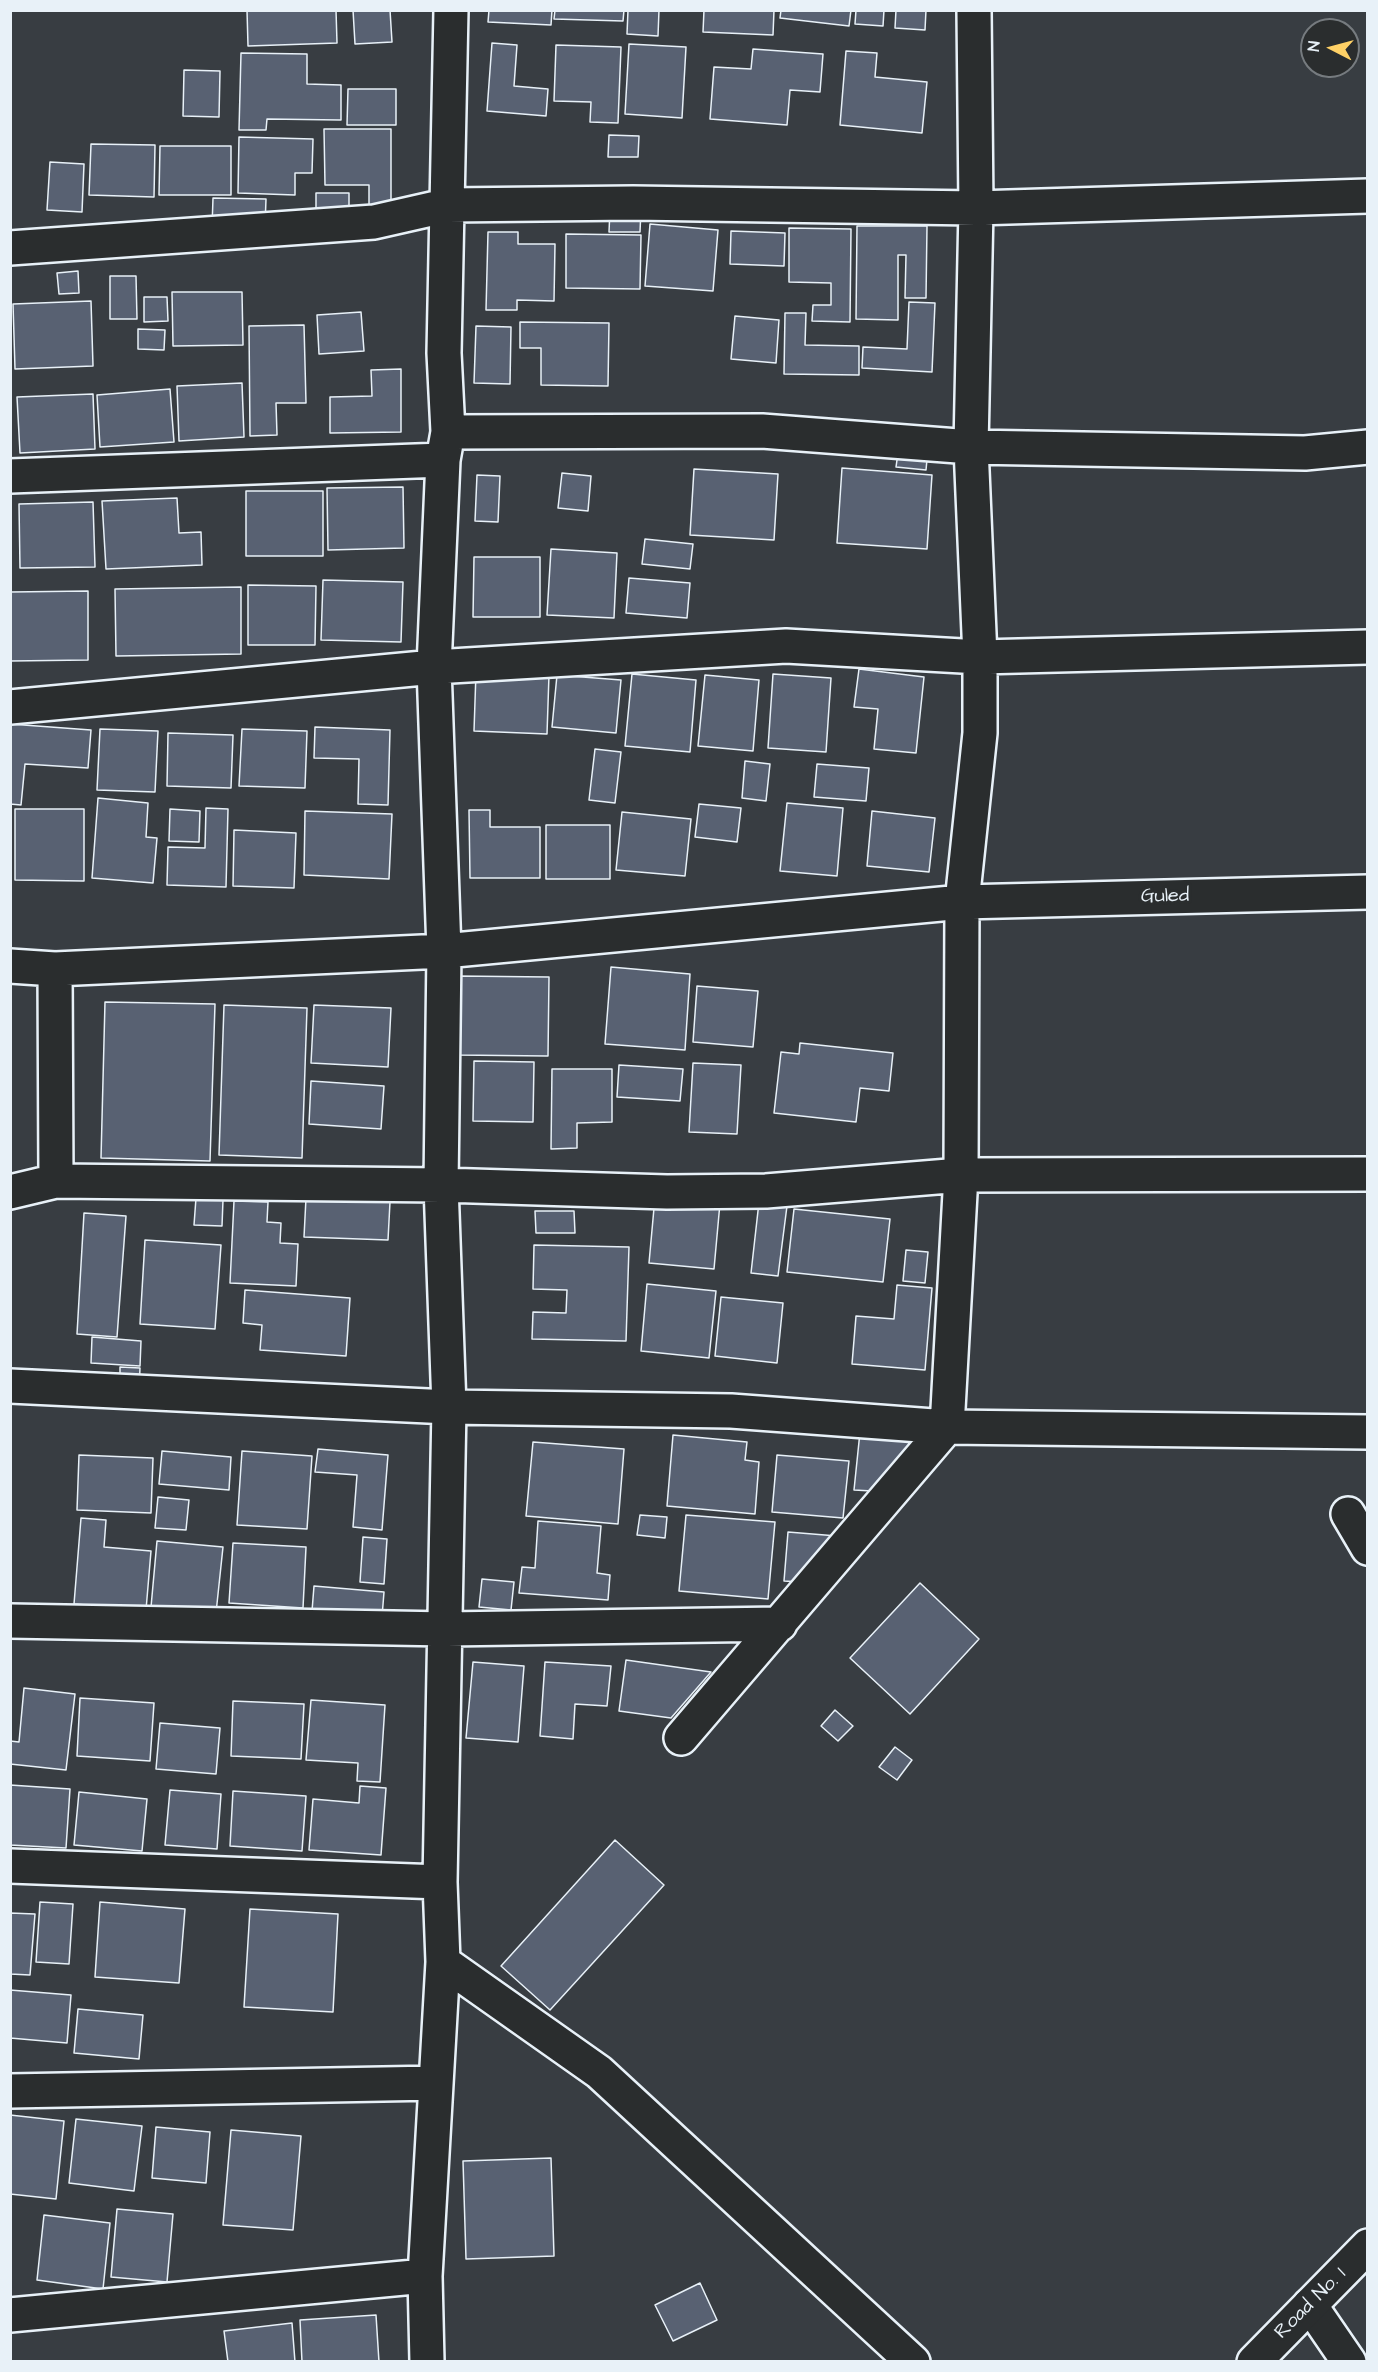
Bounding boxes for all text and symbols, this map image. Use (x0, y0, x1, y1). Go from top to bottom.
north arrow (1300, 18, 1360, 78)
text: N (1303, 40, 1326, 52)
street label: Guled (1141, 885, 1189, 909)
street label: Road No. 1 (1270, 2263, 1352, 2345)

